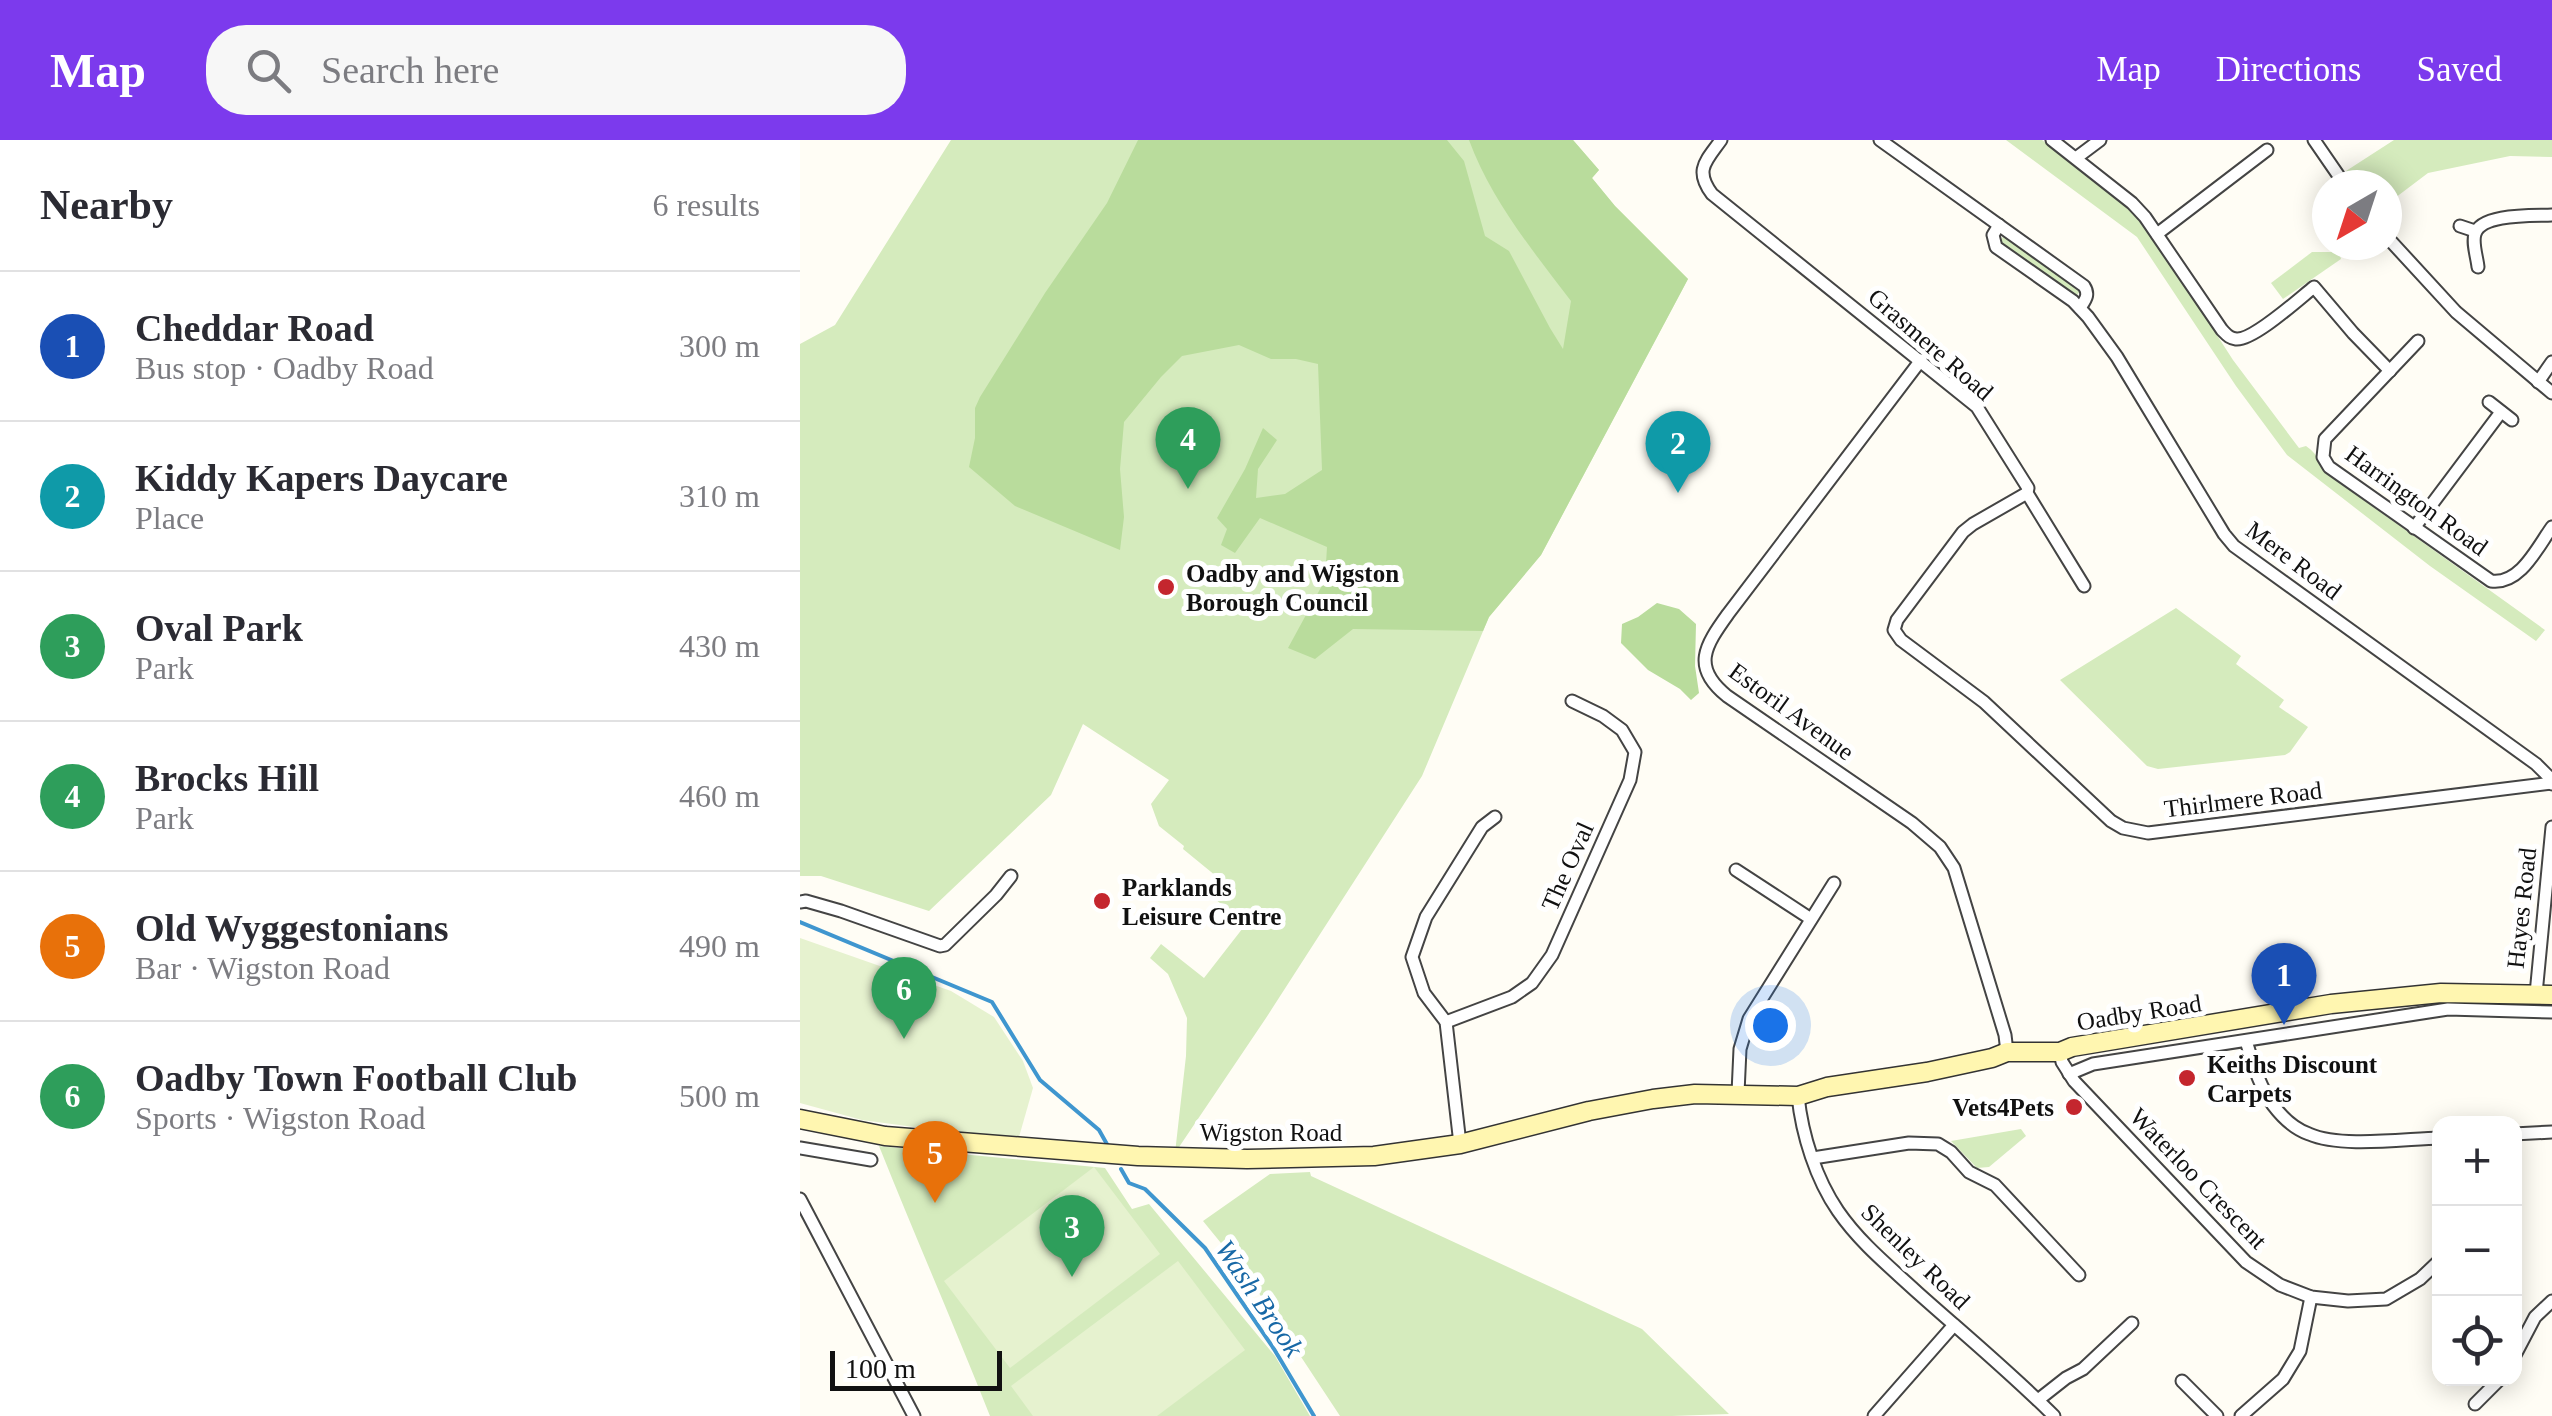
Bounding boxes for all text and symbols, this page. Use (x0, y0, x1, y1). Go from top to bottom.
search box (206, 25, 906, 115)
icon: search (241, 43, 296, 98)
text: Map (50, 44, 146, 97)
text: Search here (321, 49, 499, 91)
text: Map (2097, 50, 2161, 89)
text: Directions (2216, 50, 2361, 89)
text: Saved (2416, 50, 2502, 89)
north arrow (2312, 170, 2402, 260)
text: Nearby (40, 182, 173, 228)
text: 6 results (652, 187, 760, 223)
street label: Grasmere Road (1863, 283, 1999, 406)
text: Cheddar Road (135, 307, 374, 349)
text: 1 (65, 328, 81, 364)
text: 300 m (679, 328, 760, 364)
text: Bus stop · Oadby Road (135, 350, 434, 386)
pin: 4 (1156, 406, 1220, 489)
pin: 2 (1646, 410, 1710, 493)
street label: Harrington Road (2341, 440, 2493, 561)
text: Kiddy Kapers Daycare (135, 457, 508, 499)
text: 2 (65, 478, 81, 514)
text: 310 m (679, 478, 760, 514)
text: Place (135, 500, 204, 536)
street label: Mere Road (2241, 516, 2347, 605)
place label: Oadby and Wigston Borough Council (1186, 560, 1399, 616)
marker: Oadby and Wigston Borough Council (1155, 576, 1177, 598)
text: Oval Park (135, 607, 303, 649)
text: 3 (65, 628, 81, 664)
text: 430 m (679, 628, 760, 664)
text: Park (135, 650, 194, 686)
street label: Estoril Avenue (1724, 657, 1859, 766)
text: Brocks Hill (135, 757, 319, 799)
street label: Thirlmere Road (2163, 776, 2324, 823)
text: 4 (65, 778, 81, 814)
text: 460 m (679, 778, 760, 814)
text: Park (135, 800, 194, 836)
street label: The Oval (1536, 818, 1599, 915)
street label: Hayes Road (2502, 846, 2541, 970)
place label: Parklands Leisure Centre (1122, 874, 1281, 930)
marker: Parklands Leisure Centre (1091, 890, 1113, 912)
text: Old Wyggestonians (135, 907, 449, 949)
text: 5 (65, 928, 81, 964)
text: 490 m (679, 928, 760, 964)
pin: 1 (2252, 942, 2316, 1025)
text: Bar · Wigston Road (135, 950, 390, 986)
pin: 6 (872, 956, 936, 1039)
street label: Oadby Road (2075, 989, 2204, 1036)
your location (1745, 1000, 1796, 1051)
place label: Keiths Discount Carpets (2207, 1051, 2378, 1107)
text: Oadby Town Football Club (135, 1057, 577, 1099)
marker: Keiths Discount Carpets (2176, 1067, 2198, 1089)
text: 6 (65, 1078, 81, 1114)
text: 500 m (679, 1078, 760, 1114)
place label: Vets4Pets (1952, 1094, 2054, 1121)
marker: Vets4Pets (2063, 1096, 2085, 1118)
text: Sports · Wigston Road (135, 1100, 426, 1136)
street label: Waterloo Crescent (2125, 1103, 2273, 1254)
map controls (2432, 1116, 2522, 1386)
button: + (2432, 1116, 2522, 1206)
street label: Wigston Road (1200, 1119, 1343, 1146)
pin: 5 (902, 1120, 968, 1203)
pin: 3 (1040, 1194, 1104, 1277)
street label: Shenley Road (1856, 1198, 1976, 1315)
button: − (2432, 1206, 2522, 1296)
water label: Wash Brook (1209, 1234, 1310, 1363)
button: locate (2432, 1296, 2522, 1386)
scale bar (830, 1346, 1002, 1390)
text: 100 m (845, 1353, 916, 1384)

